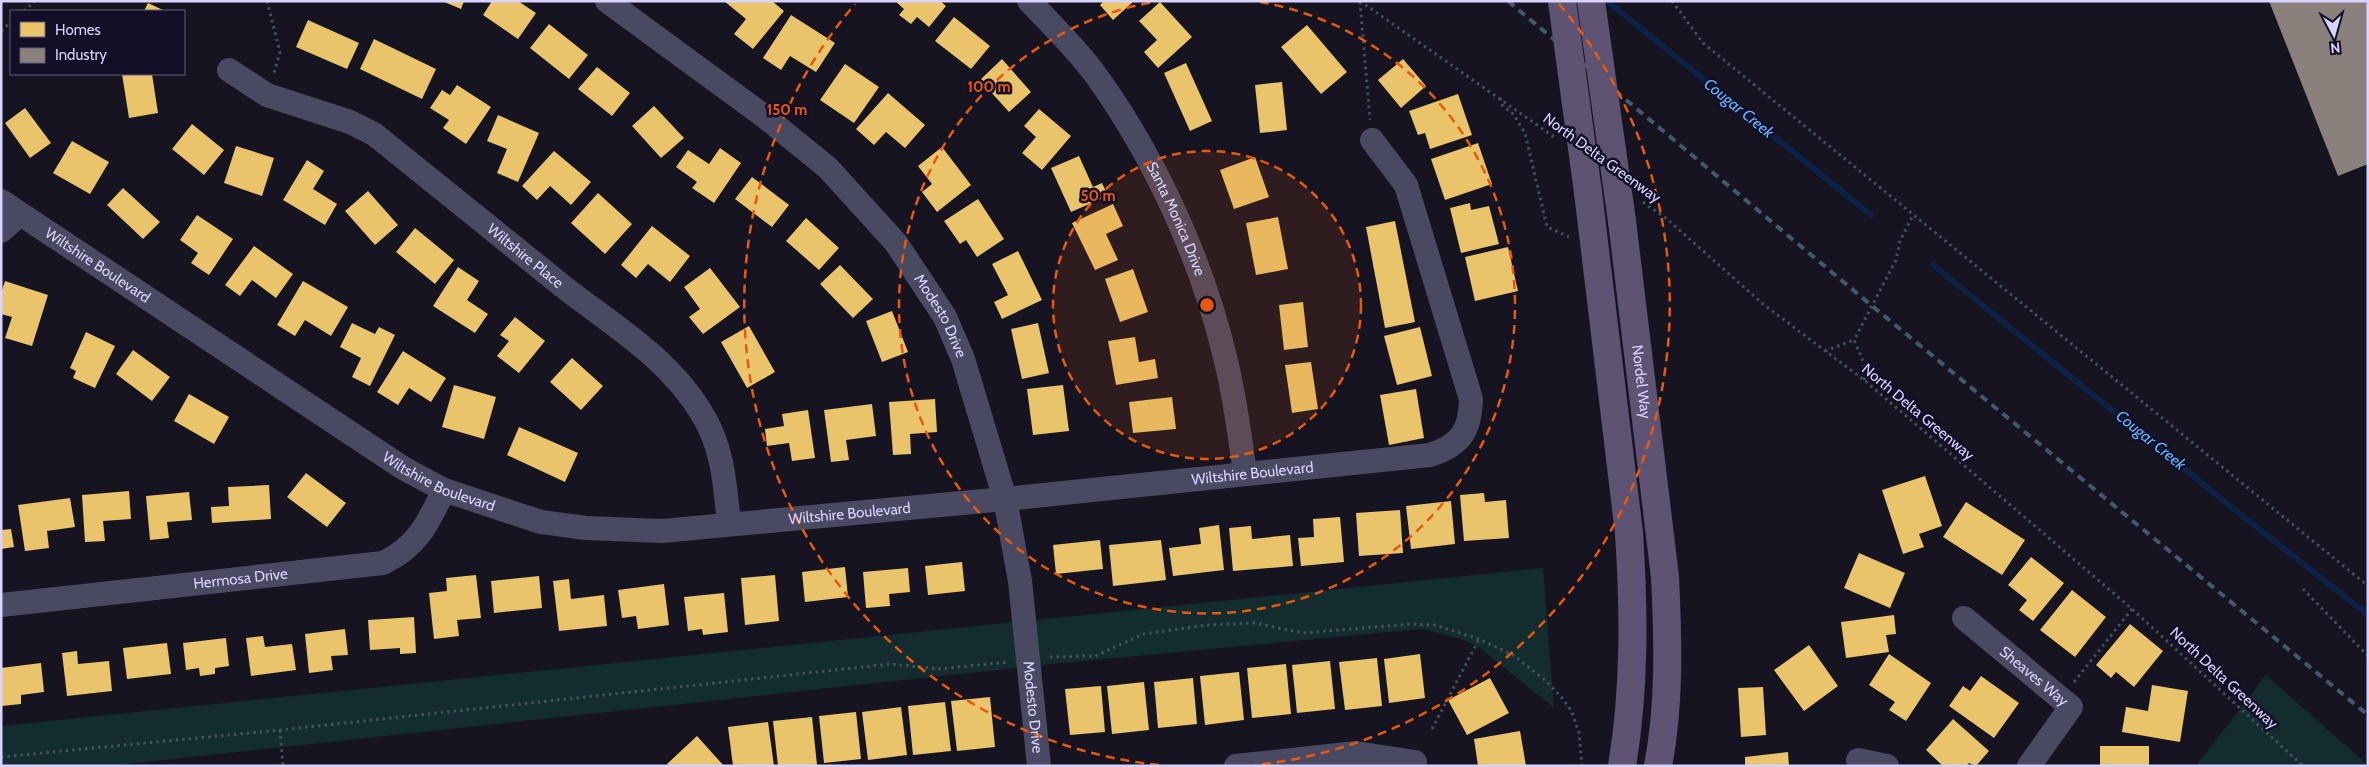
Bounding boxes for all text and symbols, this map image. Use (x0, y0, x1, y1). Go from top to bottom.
legend (10, 10, 185, 75)
north arrow (2309, 10, 2359, 60)
text: Homes (55, 21, 101, 39)
text: N (2329, 38, 2341, 57)
text: Industry (55, 46, 107, 64)
water label: Cougar Creek (1700, 74, 1779, 143)
text: 100 m (967, 78, 1011, 96)
text: 150 m (767, 101, 807, 119)
street label: North Delta Greenway (1540, 109, 1665, 207)
street label: Santa Monica Drive (1143, 159, 1209, 279)
text: 50 m (1080, 187, 1116, 205)
street label: Wiltshire Place (484, 220, 567, 292)
street label: Wiltshire Boulevard (42, 224, 154, 307)
street label: Modesto Drive (910, 271, 970, 361)
centre of rings (1198, 296, 1216, 314)
street label: Nordel Way (1628, 344, 1655, 420)
street label: North Delta Greenway (1858, 360, 1978, 464)
water label: Cougar Creek (2112, 406, 2191, 475)
street label: Wiltshire Boulevard (379, 448, 497, 515)
street label: Wiltshire Boulevard (1191, 458, 1314, 489)
street label: Wiltshire Boulevard (788, 499, 911, 528)
street label: Hermosa Drive (192, 565, 289, 593)
street label: North Delta Greenway (2166, 623, 2282, 733)
street label: Sheaves Way (1996, 642, 2072, 710)
street label: Modesto Drive (1019, 660, 1047, 754)

